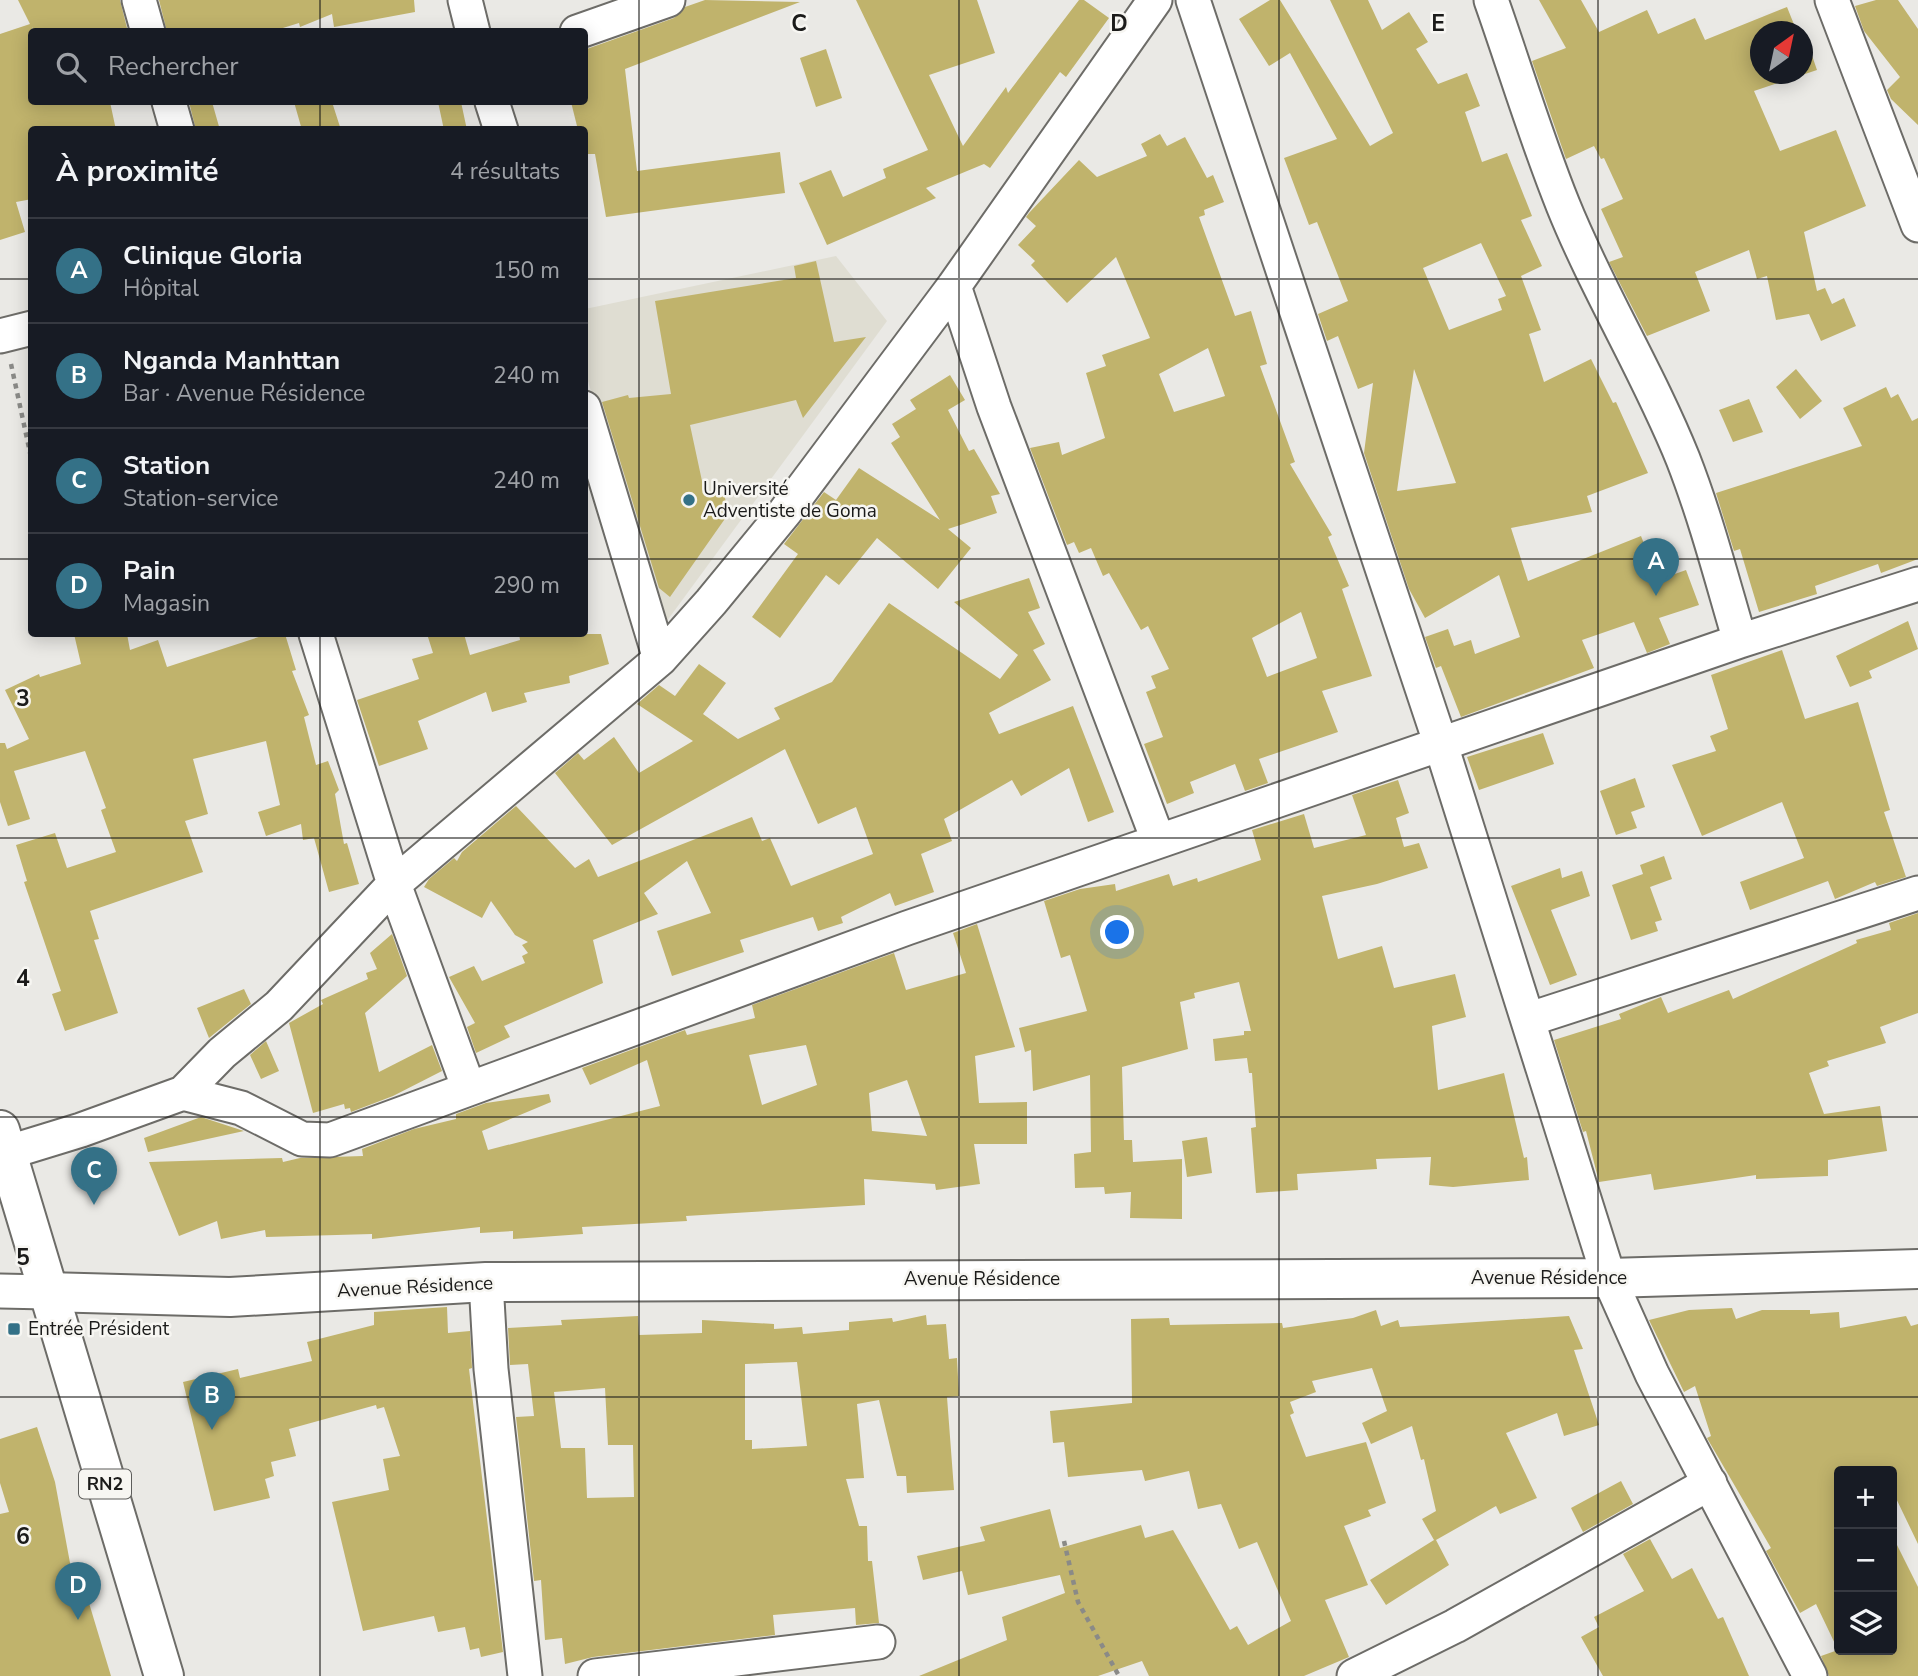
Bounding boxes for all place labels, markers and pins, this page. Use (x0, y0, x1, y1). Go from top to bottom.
place label: Université Adventiste de Goma (703, 476, 877, 524)
marker: Université Adventiste de Goma (681, 492, 697, 508)
pin: A (1633, 538, 1679, 596)
pin: C (71, 1147, 117, 1205)
place label: Entrée Président (28, 1316, 169, 1342)
marker: Entrée Président (6, 1321, 22, 1337)
pin: B (189, 1372, 235, 1430)
pin: D (55, 1562, 101, 1620)

